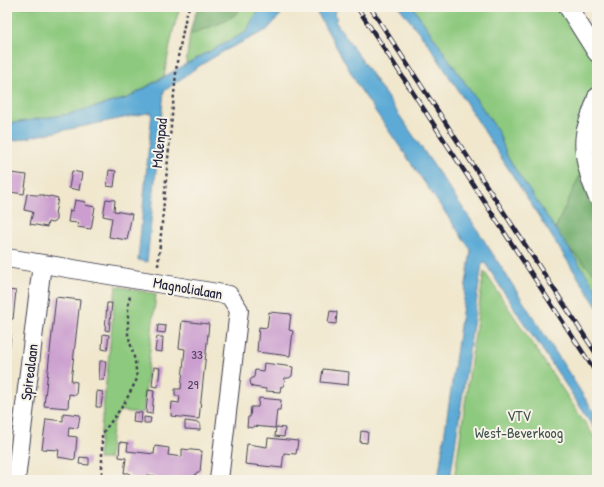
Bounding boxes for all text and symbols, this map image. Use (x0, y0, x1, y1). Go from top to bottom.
street label: Molenpad (146, 117, 172, 169)
street label: Magnolialaan (152, 272, 225, 304)
street label: Spirealaan (15, 342, 43, 401)
house number: 33 (191, 345, 203, 363)
house number: 29 (188, 375, 199, 393)
park label: VTV West-Beverkoog (475, 405, 564, 443)

